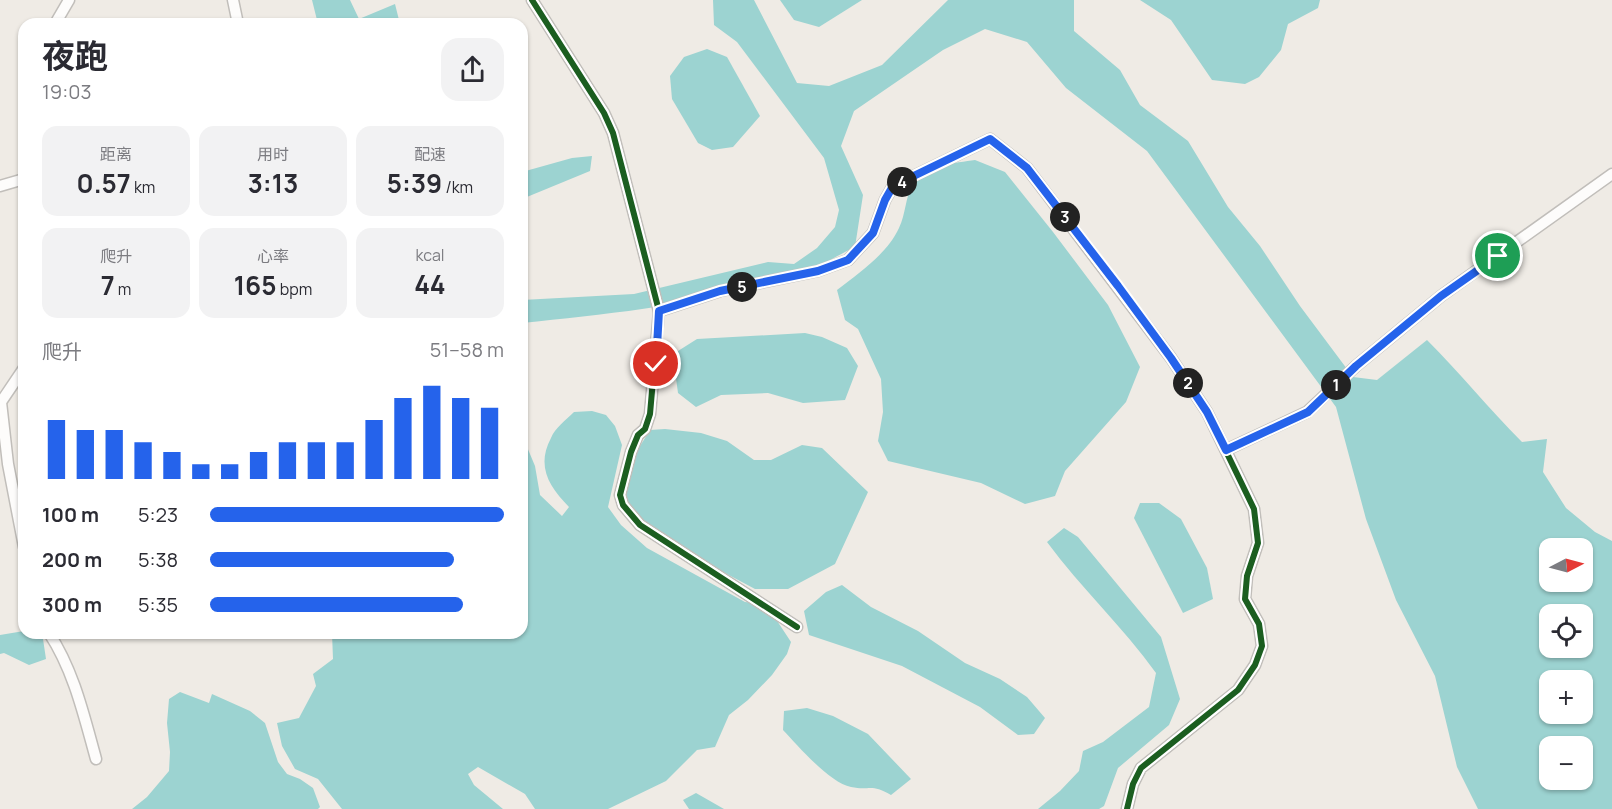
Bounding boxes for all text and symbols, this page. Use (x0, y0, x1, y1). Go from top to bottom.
text: 夜跑 (42, 33, 108, 78)
button: share (441, 38, 504, 101)
text: 19:03 (42, 78, 91, 105)
text: 距离 (100, 143, 132, 165)
text: 用时 (257, 143, 289, 165)
text: 配速 (414, 143, 446, 165)
text: 0.57 (77, 165, 131, 201)
text: 3:13 (248, 165, 298, 201)
text: 5:39 (387, 165, 442, 201)
pin: 4 (887, 167, 917, 197)
text: 4 (897, 171, 907, 193)
text: km (131, 176, 155, 198)
text: /km (442, 176, 473, 198)
pin: 3 (1050, 202, 1080, 232)
text: 3 (1060, 206, 1070, 228)
pin (1472, 230, 1523, 281)
icon: arrive (1481, 239, 1514, 272)
text: kcal (415, 244, 445, 266)
text: 爬升 (100, 245, 132, 267)
text: 心率 (257, 245, 289, 267)
text: 44 (414, 266, 446, 302)
text: 7 (101, 267, 115, 303)
text: 165 (234, 267, 277, 303)
pin: 5 (727, 272, 757, 302)
text: 5 (737, 276, 747, 298)
text: m (115, 278, 131, 300)
text: bpm (277, 278, 312, 300)
text: 51–58 m (430, 336, 504, 363)
text: 爬升 (42, 338, 82, 365)
pin (630, 338, 681, 389)
icon: check (639, 347, 672, 380)
pin: 2 (1173, 368, 1203, 398)
pin: 1 (1321, 370, 1351, 400)
text: 2 (1183, 372, 1193, 394)
text: 1 (1332, 374, 1340, 396)
text: 100 m (42, 501, 99, 528)
text: 5:23 (138, 501, 178, 528)
north arrow (1539, 538, 1593, 592)
map controls (1539, 538, 1593, 790)
text: 200 m (42, 546, 102, 573)
text: 5:38 (138, 546, 178, 573)
text: 300 m (42, 591, 102, 618)
text: 5:35 (138, 591, 178, 618)
button: locate (1539, 604, 1593, 658)
button: + (1539, 670, 1593, 724)
button: − (1539, 736, 1593, 790)

